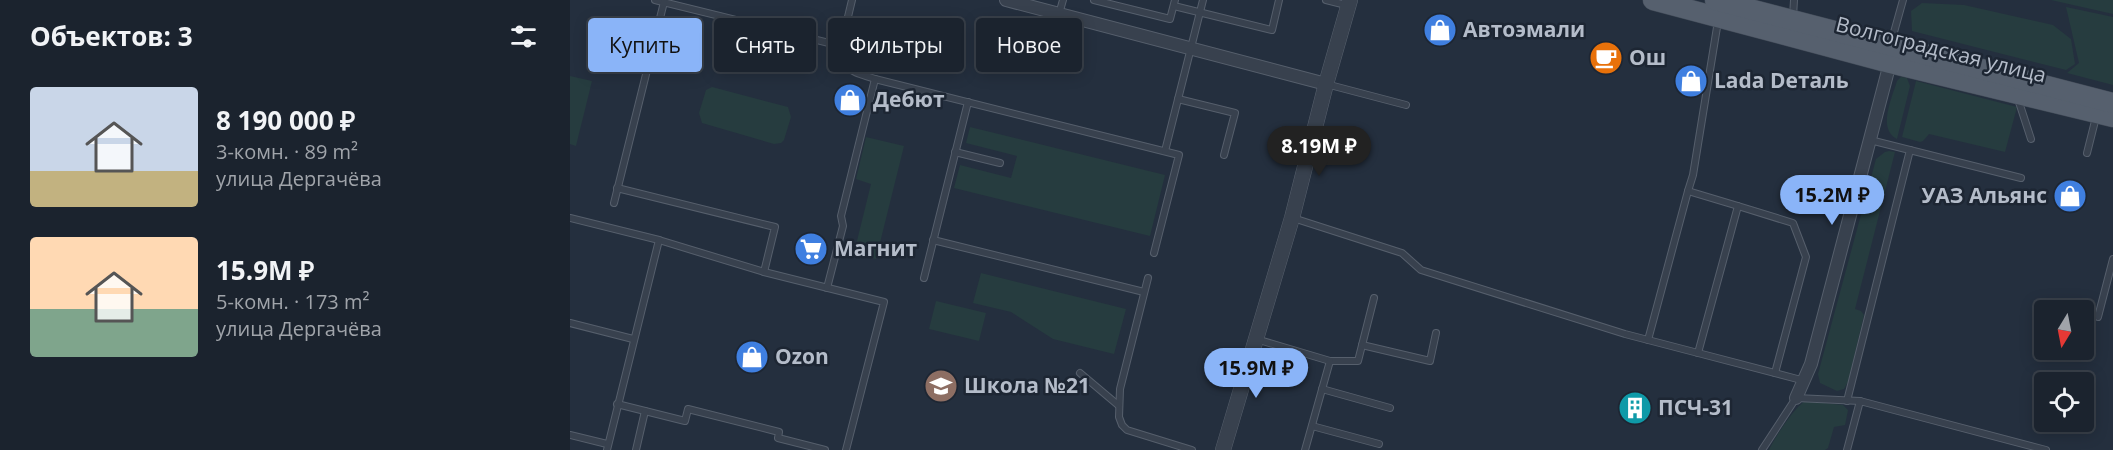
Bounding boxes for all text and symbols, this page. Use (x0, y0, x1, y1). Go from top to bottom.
street label: Волгоградская улица (1833, 9, 2049, 89)
shop icon: Автоэмали (1422, 12, 1458, 48)
place label: Автоэмали (1463, 15, 1585, 43)
text: Объектов: 3 (30, 18, 193, 54)
chip: Купить (588, 18, 702, 72)
chip: Снять (714, 18, 816, 72)
chip: Фильтры (828, 18, 964, 72)
chip: Новое (976, 18, 1082, 72)
icon: filters (507, 20, 540, 53)
cafe icon: Ош (1588, 40, 1624, 76)
place label: Ош (1629, 43, 1666, 71)
shop icon: Lada Dеталь (1673, 63, 1709, 99)
place label: Lada Dеталь (1714, 66, 1849, 94)
shop icon: Дебют (832, 82, 868, 118)
place label: Дебют (873, 85, 945, 113)
text: 8 190 000 ₽ (216, 102, 355, 138)
icon: home (78, 111, 150, 183)
pin: 8.19M ₽ (1264, 126, 1374, 177)
text: 8.19M ₽ (1281, 132, 1357, 159)
text: 3-комн. · 89 m² (216, 138, 358, 165)
text: улица Дергачёва (216, 165, 382, 192)
pin: 15.2M ₽ (1777, 175, 1887, 226)
shop icon: УАЗ Альянс (2052, 178, 2088, 214)
text: 15.2M ₽ (1794, 181, 1870, 208)
place label: УАЗ Альянс (1921, 181, 2047, 209)
supermarket icon: Магнит (793, 231, 829, 267)
place label: Магнит (834, 234, 918, 262)
text: 15.9M ₽ (216, 252, 314, 288)
icon: home (78, 261, 150, 333)
text: 5-комн. · 173 m² (216, 288, 369, 315)
north arrow (2034, 300, 2094, 360)
map controls (2034, 300, 2094, 432)
text: улица Дергачёва (216, 315, 382, 342)
shop icon: Ozon (734, 339, 770, 375)
place label: Ozon (775, 342, 829, 370)
pin: 15.9M ₽ (1201, 348, 1311, 399)
text: 15.9M ₽ (1218, 354, 1294, 381)
school or university icon: Школа №21 (923, 368, 959, 404)
place label: Школа №21 (964, 371, 1090, 399)
button: locate (2034, 372, 2094, 432)
building icon: ПСЧ-31 (1617, 390, 1653, 426)
place label: ПСЧ-31 (1658, 393, 1733, 421)

